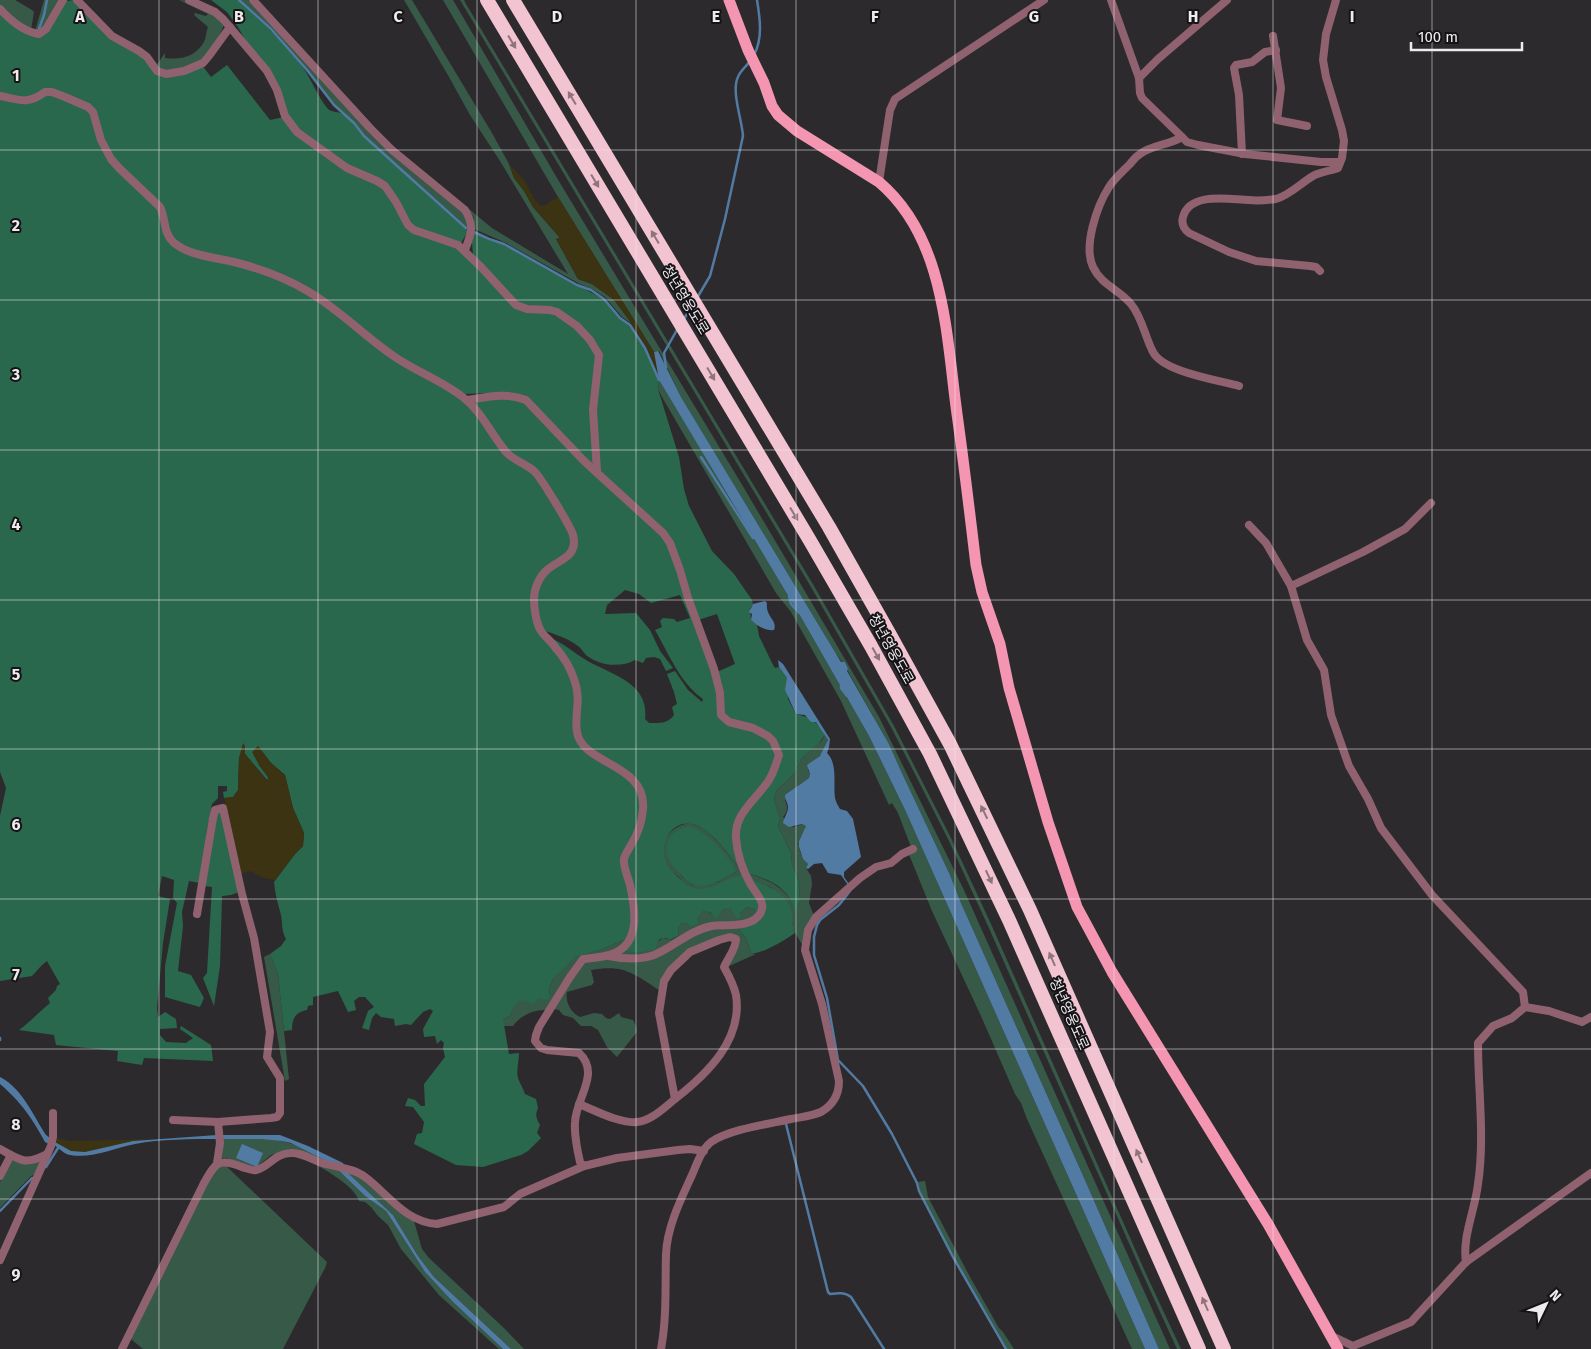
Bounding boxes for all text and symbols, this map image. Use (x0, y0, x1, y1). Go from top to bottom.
text: A (74, 7, 85, 26)
text: B (234, 7, 244, 26)
text: C (393, 7, 403, 26)
text: D (552, 7, 562, 26)
text: E (712, 7, 720, 26)
text: F (871, 7, 879, 26)
text: G (1029, 7, 1039, 26)
text: H (1188, 7, 1198, 26)
text: I (1350, 7, 1354, 26)
scale bar (1411, 20, 1522, 52)
text: 100 m (1418, 28, 1458, 46)
one-way arrow (507, 35, 516, 48)
text: 1 (12, 66, 20, 85)
one-way arrow (567, 91, 576, 104)
one-way arrow (590, 175, 599, 188)
text: 2 (12, 216, 20, 235)
one-way arrow (650, 231, 659, 244)
street label: 청년영웅도로 (658, 263, 712, 338)
text: 3 (11, 365, 20, 384)
one-way arrow (706, 368, 715, 381)
one-way arrow (789, 507, 798, 520)
text: 4 (11, 515, 21, 534)
street label: 청년영웅도로 (865, 611, 917, 687)
one-way arrow (871, 648, 880, 661)
text: 5 (12, 665, 21, 684)
one-way arrow (979, 805, 987, 819)
text: 6 (11, 815, 21, 834)
one-way arrow (986, 870, 994, 884)
one-way arrow (1047, 952, 1055, 966)
text: 7 (12, 965, 20, 984)
street label: 청년영웅도로 (1046, 975, 1093, 1053)
text: 8 (11, 1115, 21, 1134)
one-way arrow (1134, 1149, 1142, 1163)
text: 9 (12, 1265, 21, 1284)
north arrow (1521, 1279, 1571, 1329)
text: N (1546, 1286, 1565, 1305)
one-way arrow (1200, 1297, 1208, 1311)

